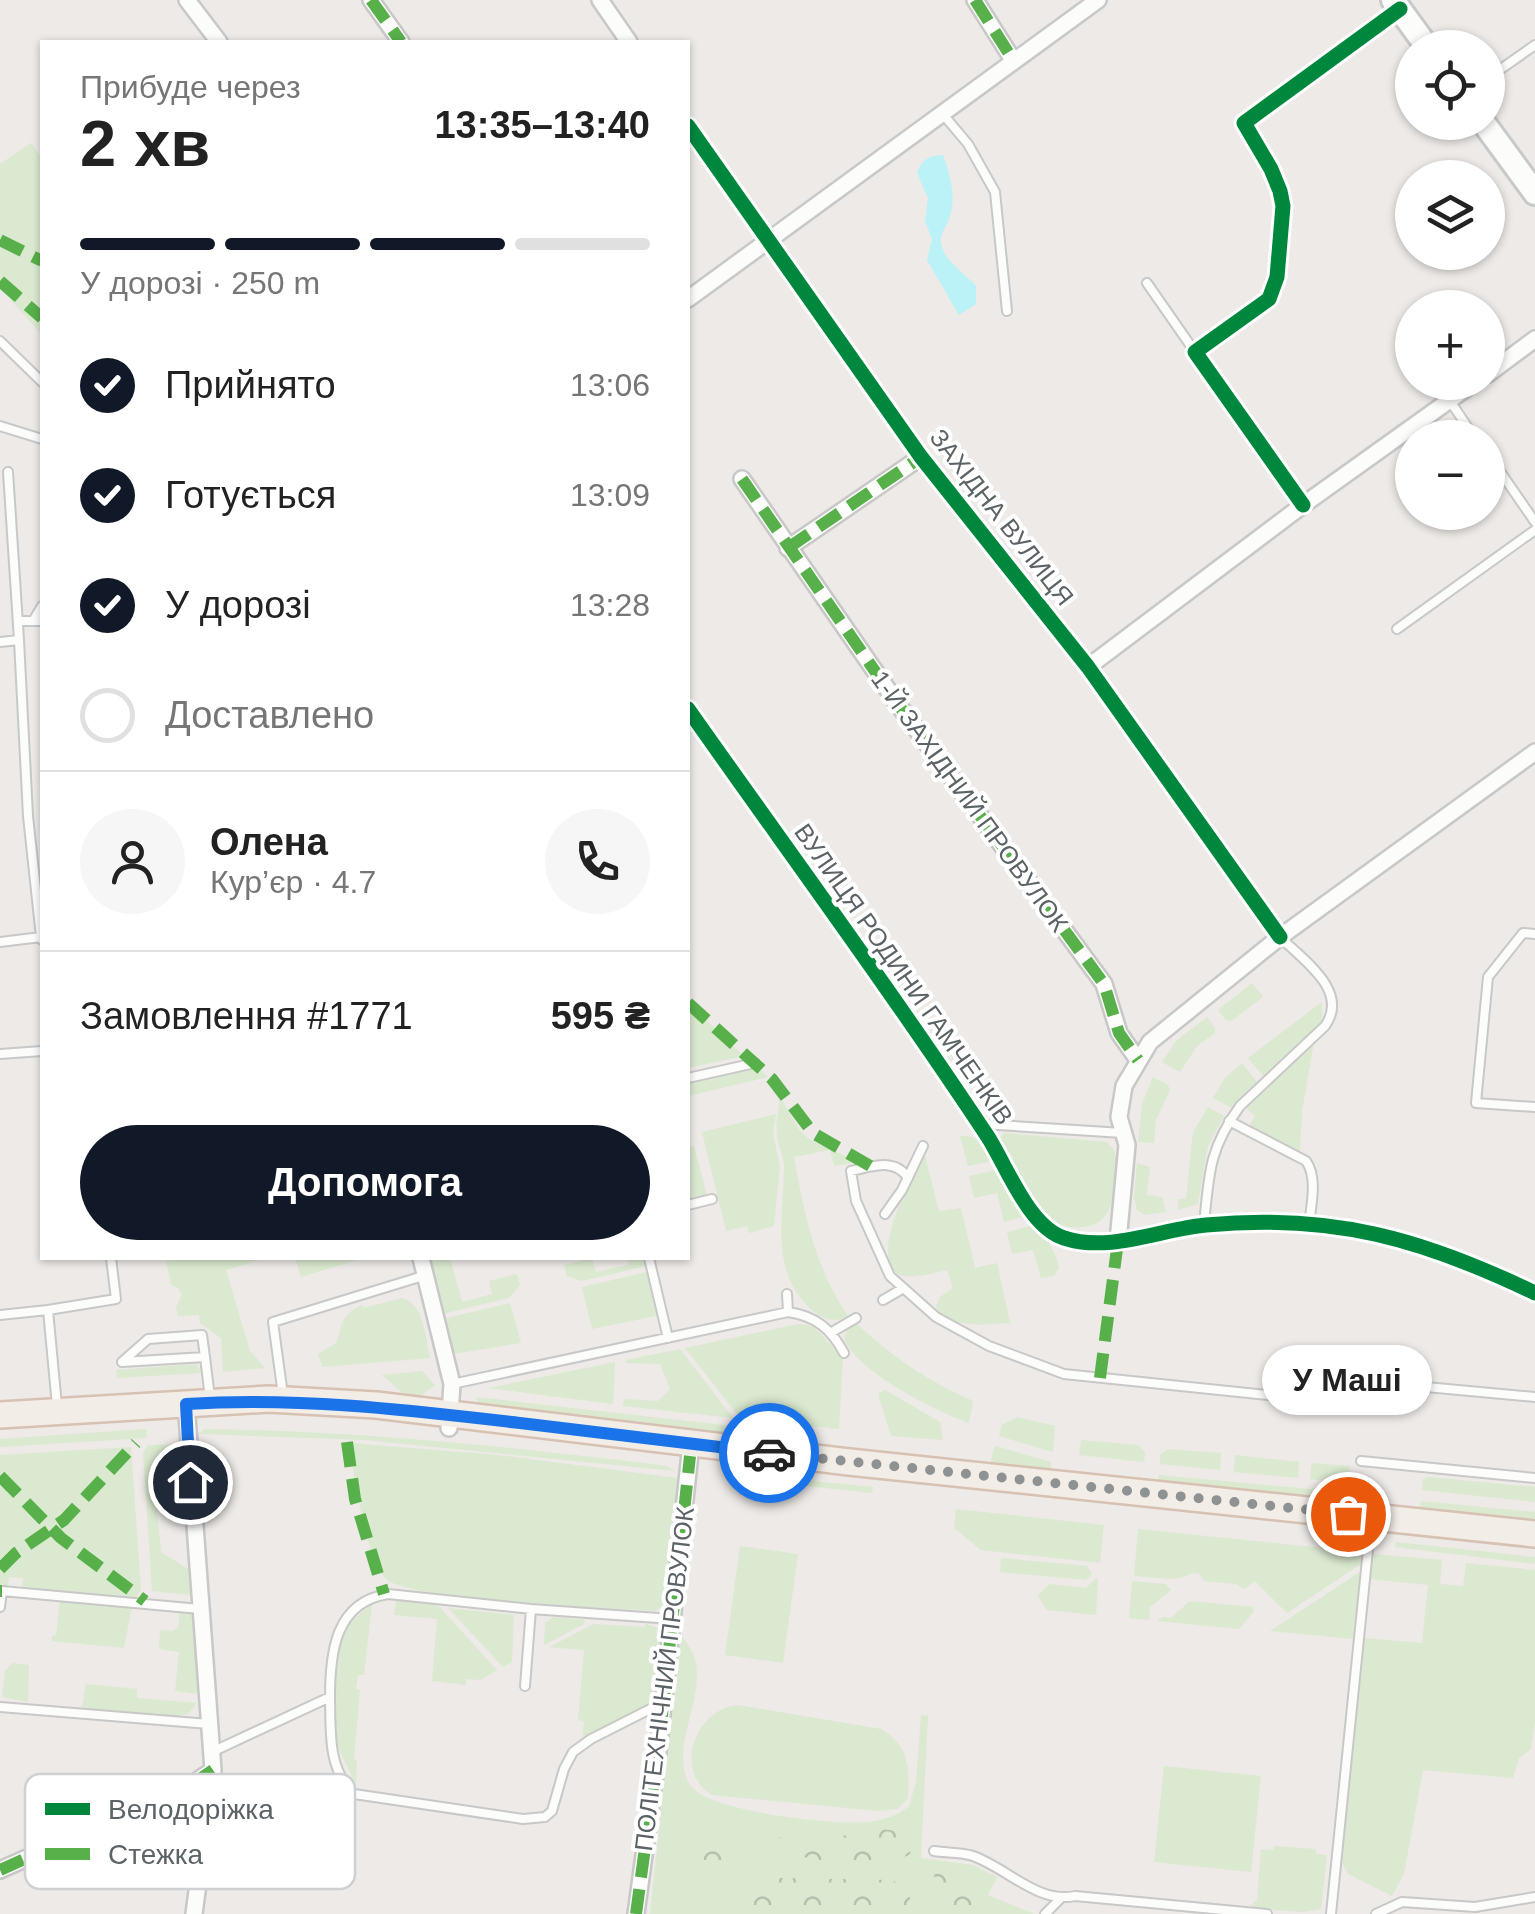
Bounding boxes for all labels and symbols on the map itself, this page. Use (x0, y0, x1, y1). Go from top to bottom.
street label: ЗАХІДНА ВУЛИЦЯ (925, 423, 1079, 611)
street label: 1-Й ЗАХІДНИЙ ПРОВУЛОК (866, 665, 1075, 937)
street label: ВУЛИЦЯ РОДИНИ ГАМЧЕНКІВ (789, 818, 1019, 1130)
callout: У Маші (1263, 1344, 1433, 1414)
courier (719, 1403, 819, 1503)
pin (148, 1440, 233, 1525)
pin (1306, 1472, 1391, 1557)
street label: ПОЛІТЕХНІЧНИЙ ПРОВУЛОК (628, 1505, 699, 1853)
legend (25, 1774, 355, 1889)
text: Велодоріжка (108, 1794, 274, 1825)
text: Стежка (108, 1839, 204, 1870)

